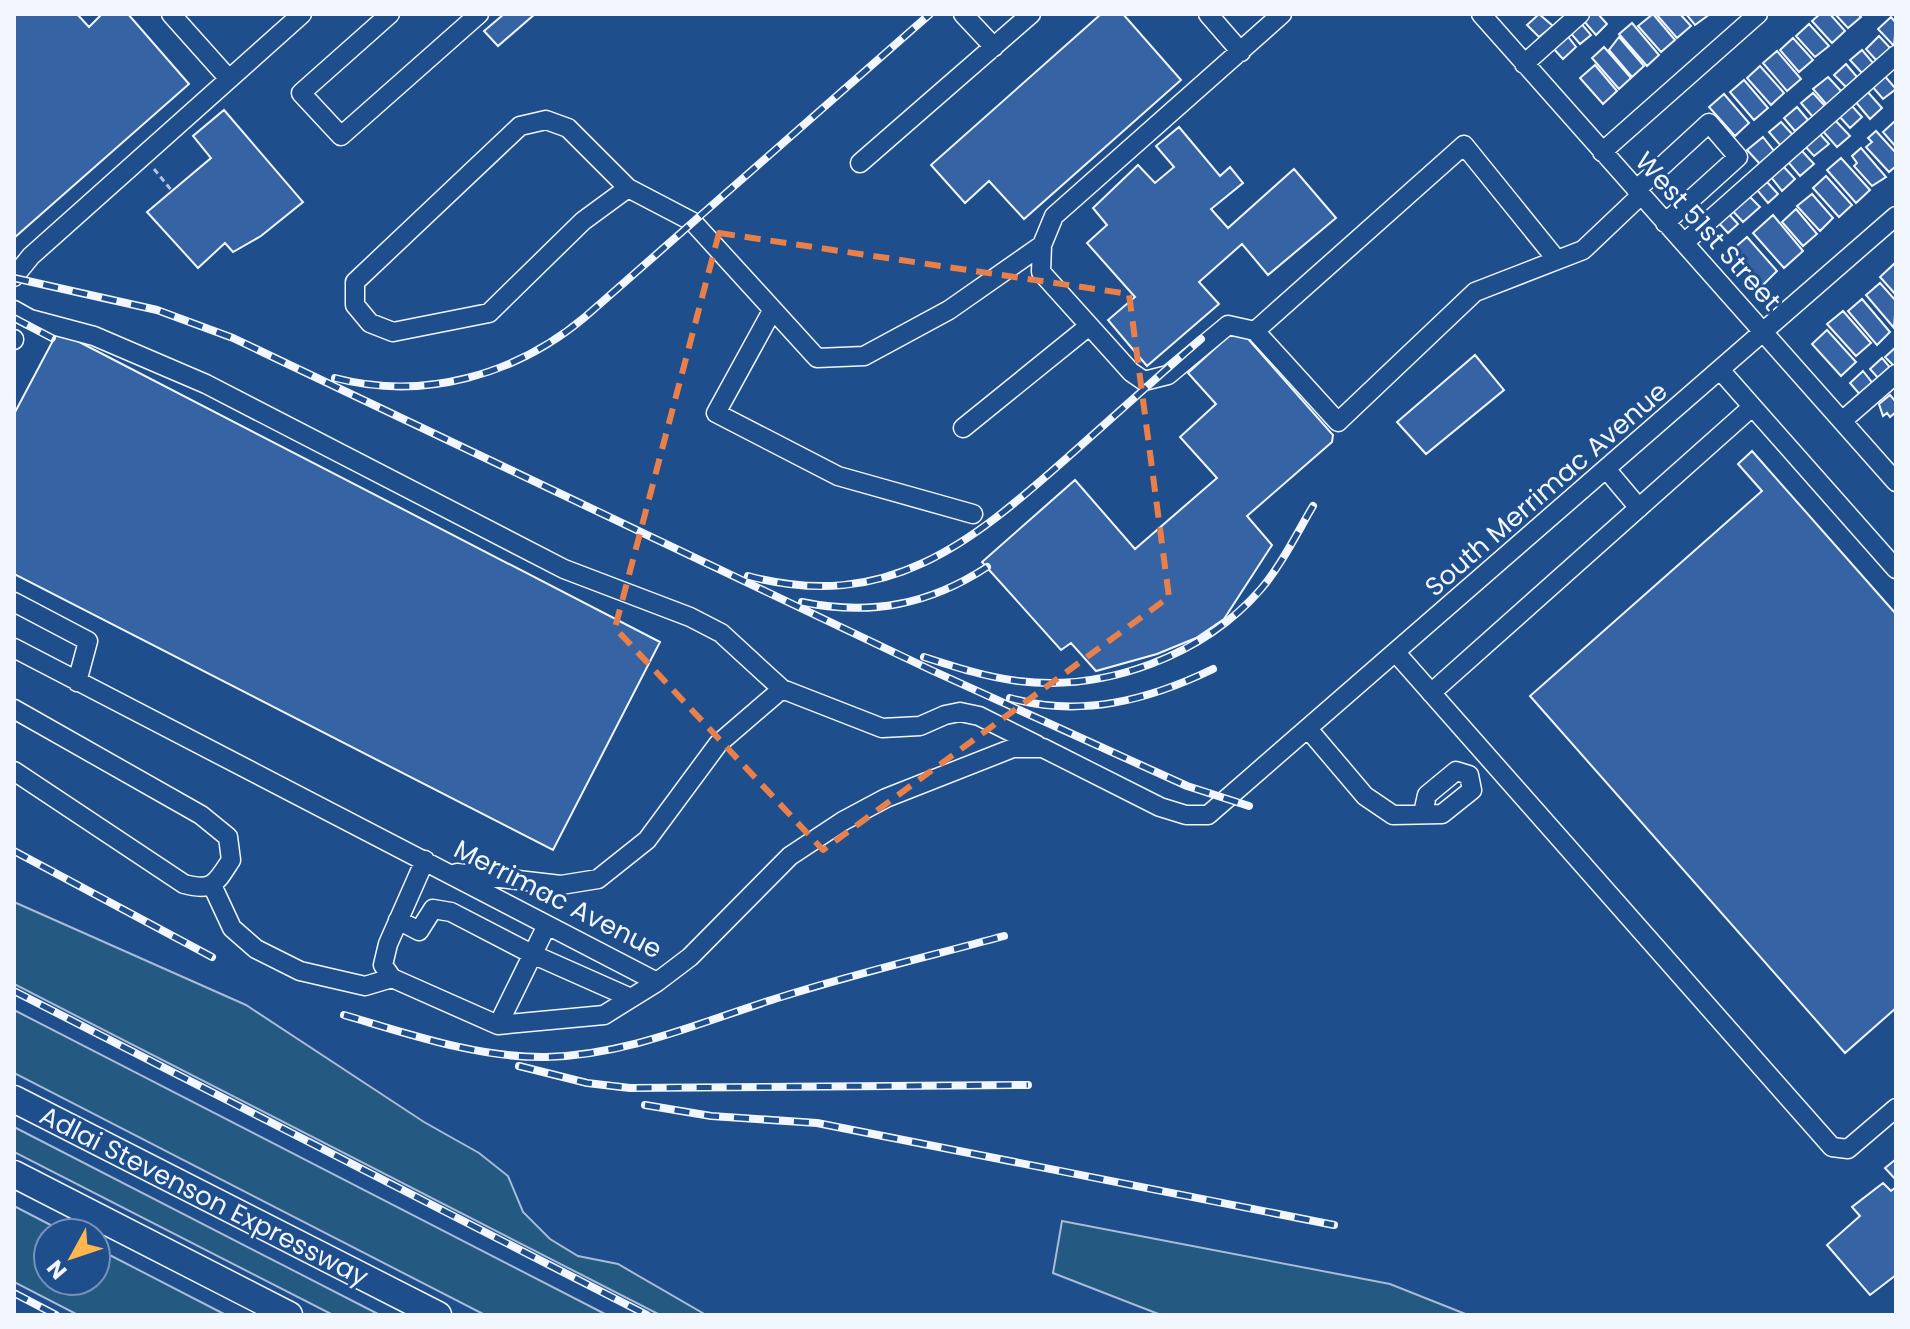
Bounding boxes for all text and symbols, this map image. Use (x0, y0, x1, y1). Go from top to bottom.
street label: West 51st Street (1627, 144, 1789, 318)
street label: South Merrimac Avenue (1417, 374, 1675, 604)
street label: Merrimac Avenue (448, 831, 668, 967)
street label: Adlai Stevenson Expressway (34, 1097, 375, 1295)
north arrow (32, 1217, 112, 1297)
text: N (40, 1253, 74, 1286)

